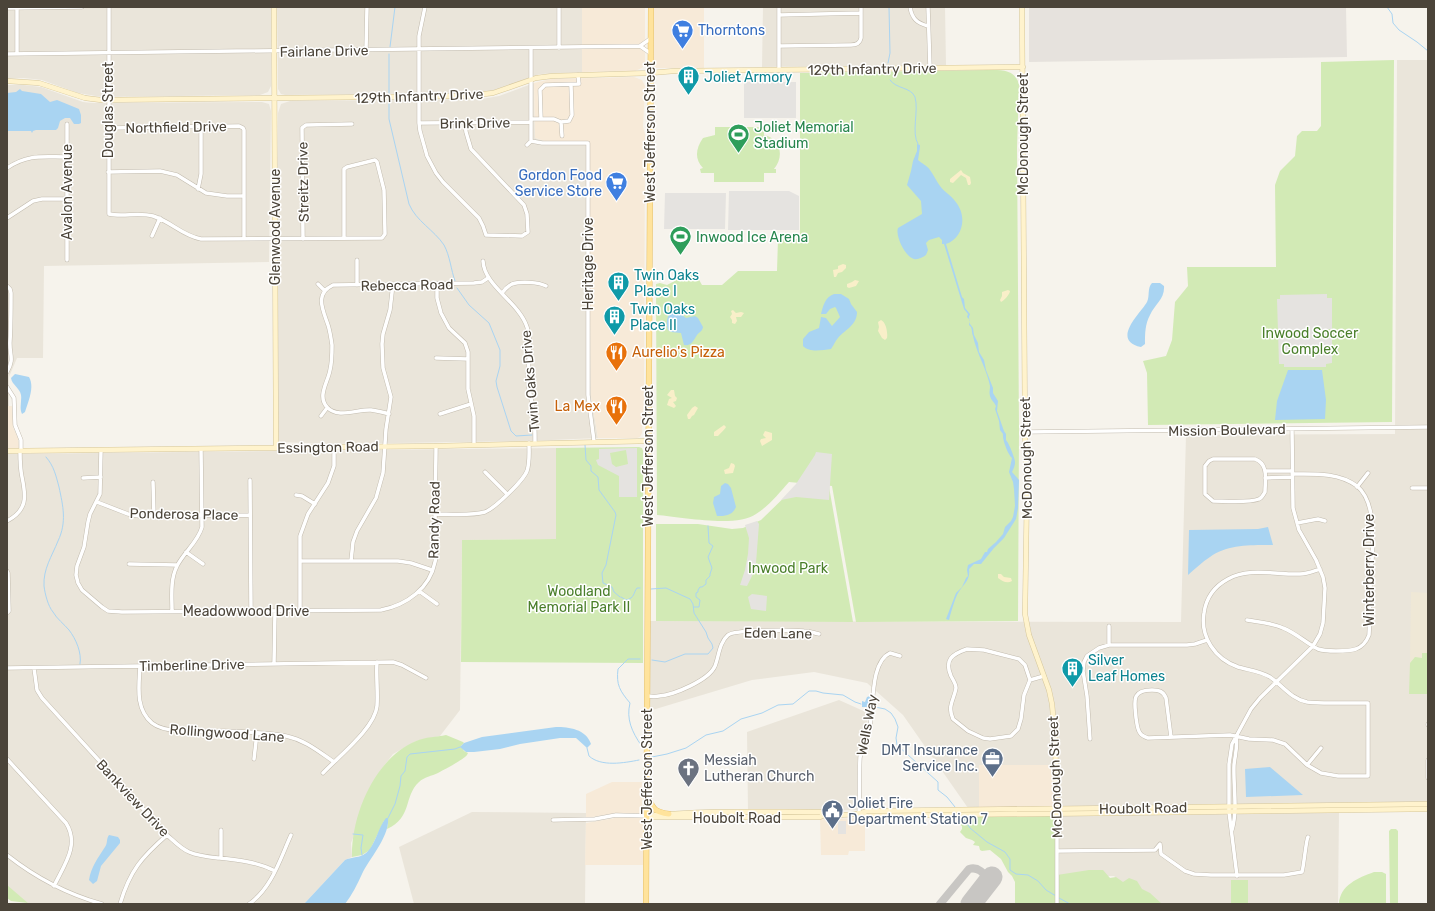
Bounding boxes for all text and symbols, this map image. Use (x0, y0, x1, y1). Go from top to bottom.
supermarket icon: Thorntons (669, 17, 695, 50)
place label: Thorntons (698, 22, 765, 39)
street label: Fairlane Drive (279, 42, 369, 61)
street label: 129th Infantry Drive (807, 60, 937, 79)
street label: Douglas Street (100, 61, 117, 158)
street label: West Jefferson Street (642, 61, 659, 203)
building icon: Joliet Armory (675, 64, 701, 97)
place label: Joliet Armory (704, 69, 793, 86)
street label: McDonough Street (1015, 72, 1032, 195)
street label: 129th Infantry Drive (354, 86, 484, 107)
street label: Brink Drive (439, 114, 511, 133)
street label: Northfield Drive (125, 118, 227, 137)
place label: Joliet Memorial Stadium (754, 119, 854, 152)
sports icon: Joliet Memorial Stadium (725, 122, 751, 155)
street label: Streitz Drive (294, 142, 313, 222)
street label: Avalon Avenue (59, 144, 76, 240)
place label: Gordon Food Service Store (515, 167, 602, 200)
street label: Glenwood Avenue (267, 168, 284, 285)
supermarket icon: Gordon Food Service Store (604, 170, 630, 203)
street label: Heritage Drive (580, 217, 597, 311)
sports icon: Inwood Ice Arena (668, 224, 694, 257)
place label: Inwood Ice Arena (696, 229, 808, 246)
place label: Twin Oaks Place I (634, 267, 699, 300)
building icon: Twin Oaks Place I (605, 270, 631, 303)
street label: Rebecca Road (360, 276, 454, 295)
place label: Twin Oaks Place II (630, 301, 695, 334)
building icon: Twin Oaks Place II (601, 304, 627, 337)
park label: Inwood Soccer Complex (1262, 325, 1359, 358)
street label: Twin Oaks Drive (518, 329, 543, 433)
restaurant icon: Aurelio's Pizza (603, 339, 629, 372)
place label: Aurelio's Pizza (632, 344, 725, 361)
street label: West Jefferson Street (640, 385, 657, 527)
restaurant icon: La Mex (603, 393, 629, 426)
street label: McDonough Street (1017, 396, 1036, 519)
place label: La Mex (555, 398, 600, 415)
street label: Mission Boulevard (1168, 421, 1286, 440)
street label: Essington Road (277, 438, 379, 457)
street label: Randy Road (425, 481, 444, 559)
street label: Ponderosa Place (129, 505, 239, 524)
street label: Winterberry Drive (1361, 513, 1378, 626)
park label: Inwood Park (748, 560, 829, 577)
park label: Woodland Memorial Park II (528, 583, 630, 616)
street label: Meadowwood Drive (183, 603, 309, 620)
street label: Eden Lane (744, 624, 812, 643)
place label: Silver Leaf Homes (1088, 652, 1165, 685)
building icon: Silver Leaf Homes (1059, 655, 1085, 688)
street label: Timberline Drive (139, 656, 245, 675)
street label: Wells Way (853, 693, 882, 757)
street label: West Jefferson Street (639, 708, 656, 850)
street label: McDonough Street (1045, 715, 1066, 838)
street label: Rollingwood Lane (169, 721, 285, 746)
place label: DMT Insurance Service Inc. (881, 742, 978, 775)
office icon: DMT Insurance Service Inc. (980, 745, 1006, 778)
place label: Messiah Lutheran Church (704, 752, 815, 785)
church icon: Messiah Lutheran Church (675, 755, 701, 788)
street label: Bankview Drive (92, 756, 173, 841)
place label: Joliet Fire Department Station 7 (848, 795, 988, 828)
public building icon: Joliet Fire Department Station 7 (819, 798, 845, 831)
street label: Houbolt Road (1099, 799, 1187, 818)
street label: Houbolt Road (693, 810, 781, 827)

